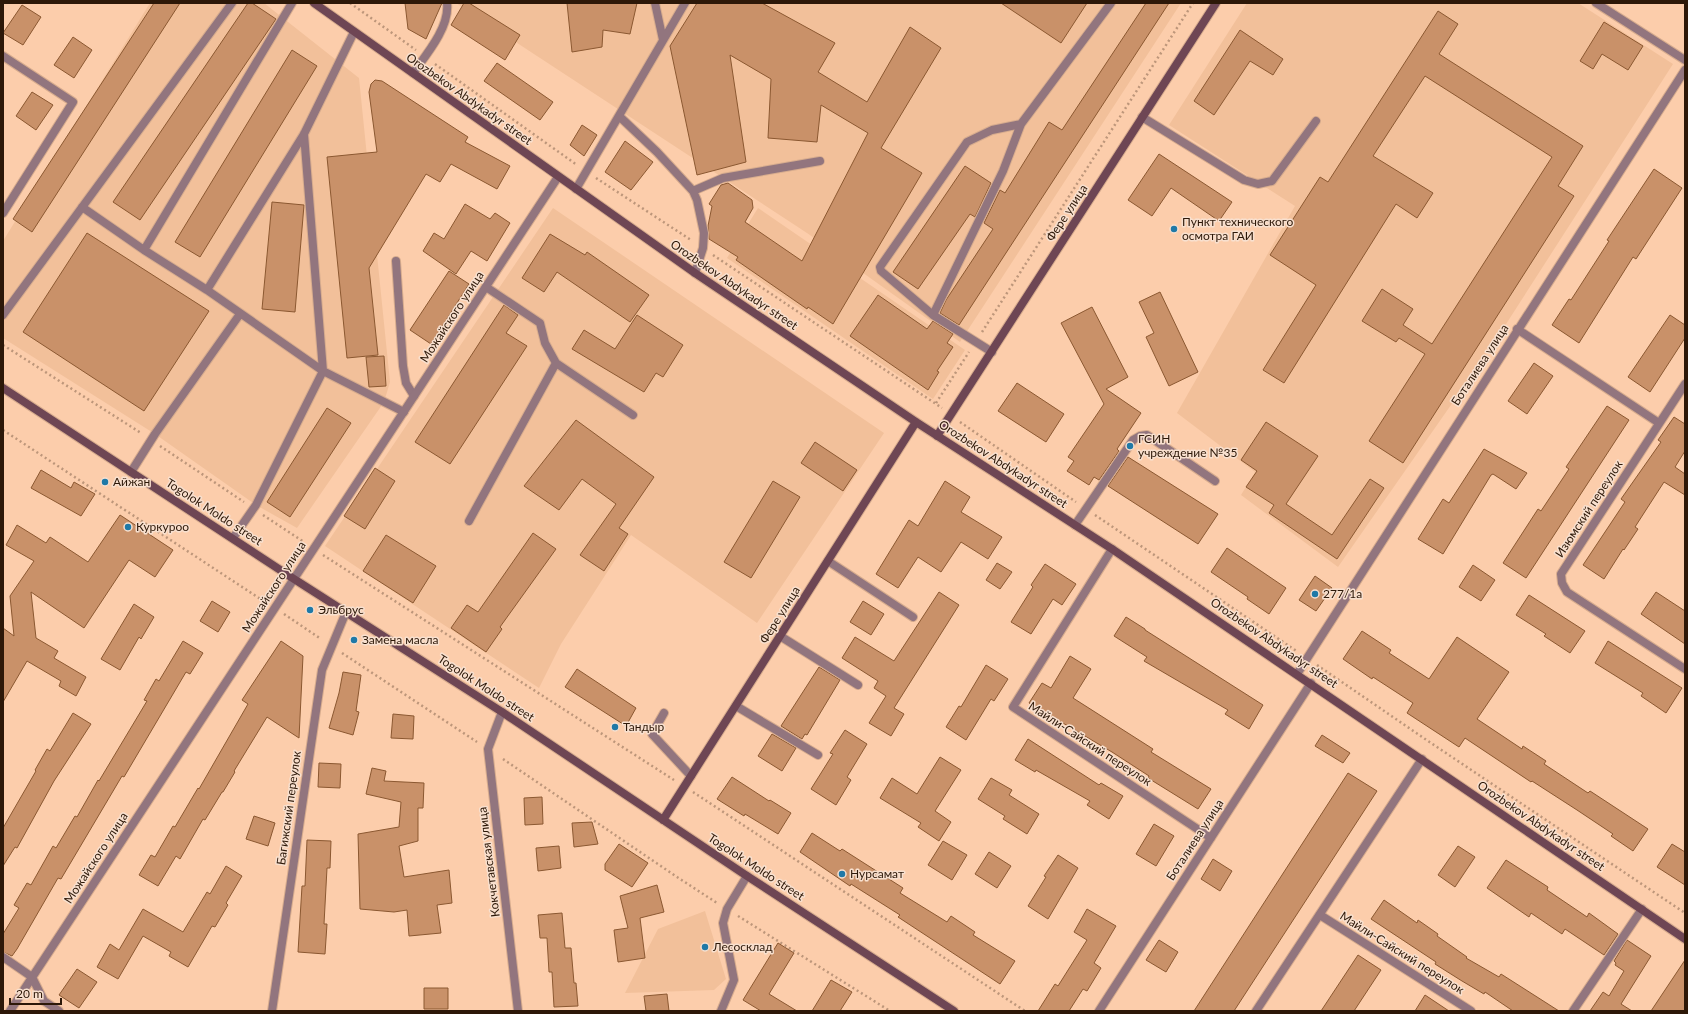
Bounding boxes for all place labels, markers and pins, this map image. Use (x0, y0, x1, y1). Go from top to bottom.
place label: Пункт технического осмотра ГАИ (1182, 214, 1293, 243)
marker: Пункт технического осмотра ГАИ (1169, 224, 1179, 234)
place label: ГСИН учреждение №35 (1138, 431, 1237, 460)
marker: ГСИН учреждение №35 (1125, 441, 1135, 451)
place label: Айжан (113, 474, 150, 489)
marker: Айжан (100, 477, 110, 487)
place label: Куркуроо (136, 519, 189, 534)
marker: Куркуроо (123, 522, 133, 532)
place label: 277/1а (1323, 586, 1362, 601)
marker: 277/1а (1310, 589, 1320, 599)
place label: Эльбрус (318, 602, 364, 617)
marker: Эльбрус (305, 605, 315, 615)
place label: Замена масла (362, 632, 439, 647)
marker: Замена масла (349, 635, 359, 645)
place label: Тандыр (623, 719, 665, 734)
marker: Тандыр (610, 722, 620, 732)
place label: Нурсамат (850, 866, 904, 881)
marker: Нурсамат (837, 869, 847, 879)
place label: Лесосклад (712, 939, 773, 954)
marker: Лесосклад (700, 942, 710, 952)

